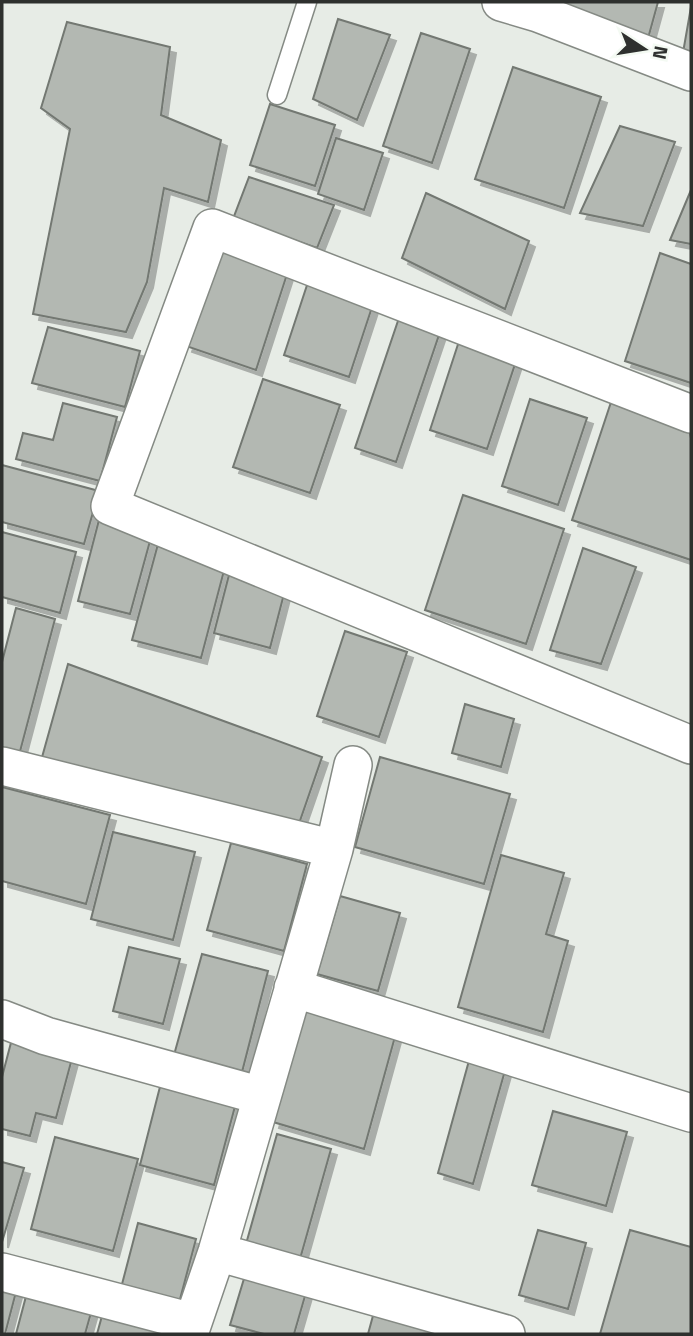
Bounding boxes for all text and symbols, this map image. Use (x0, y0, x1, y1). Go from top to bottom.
north arrow (609, 14, 679, 84)
text: N (646, 43, 677, 62)

